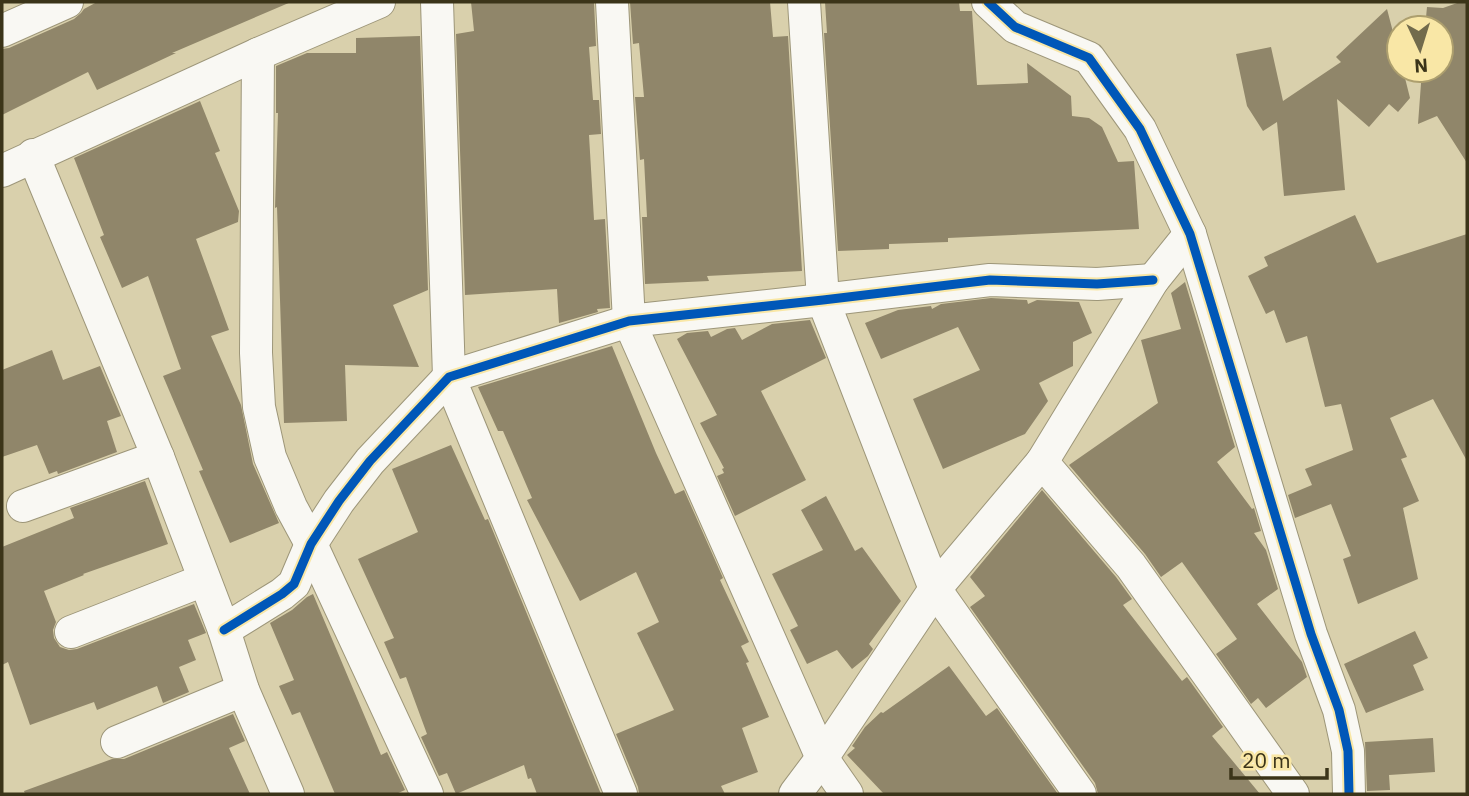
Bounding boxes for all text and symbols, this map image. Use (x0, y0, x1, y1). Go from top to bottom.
north arrow (1385, 14, 1455, 84)
text: N (1413, 54, 1429, 78)
scale bar (1231, 736, 1327, 780)
text: 20 m (1242, 746, 1291, 774)

